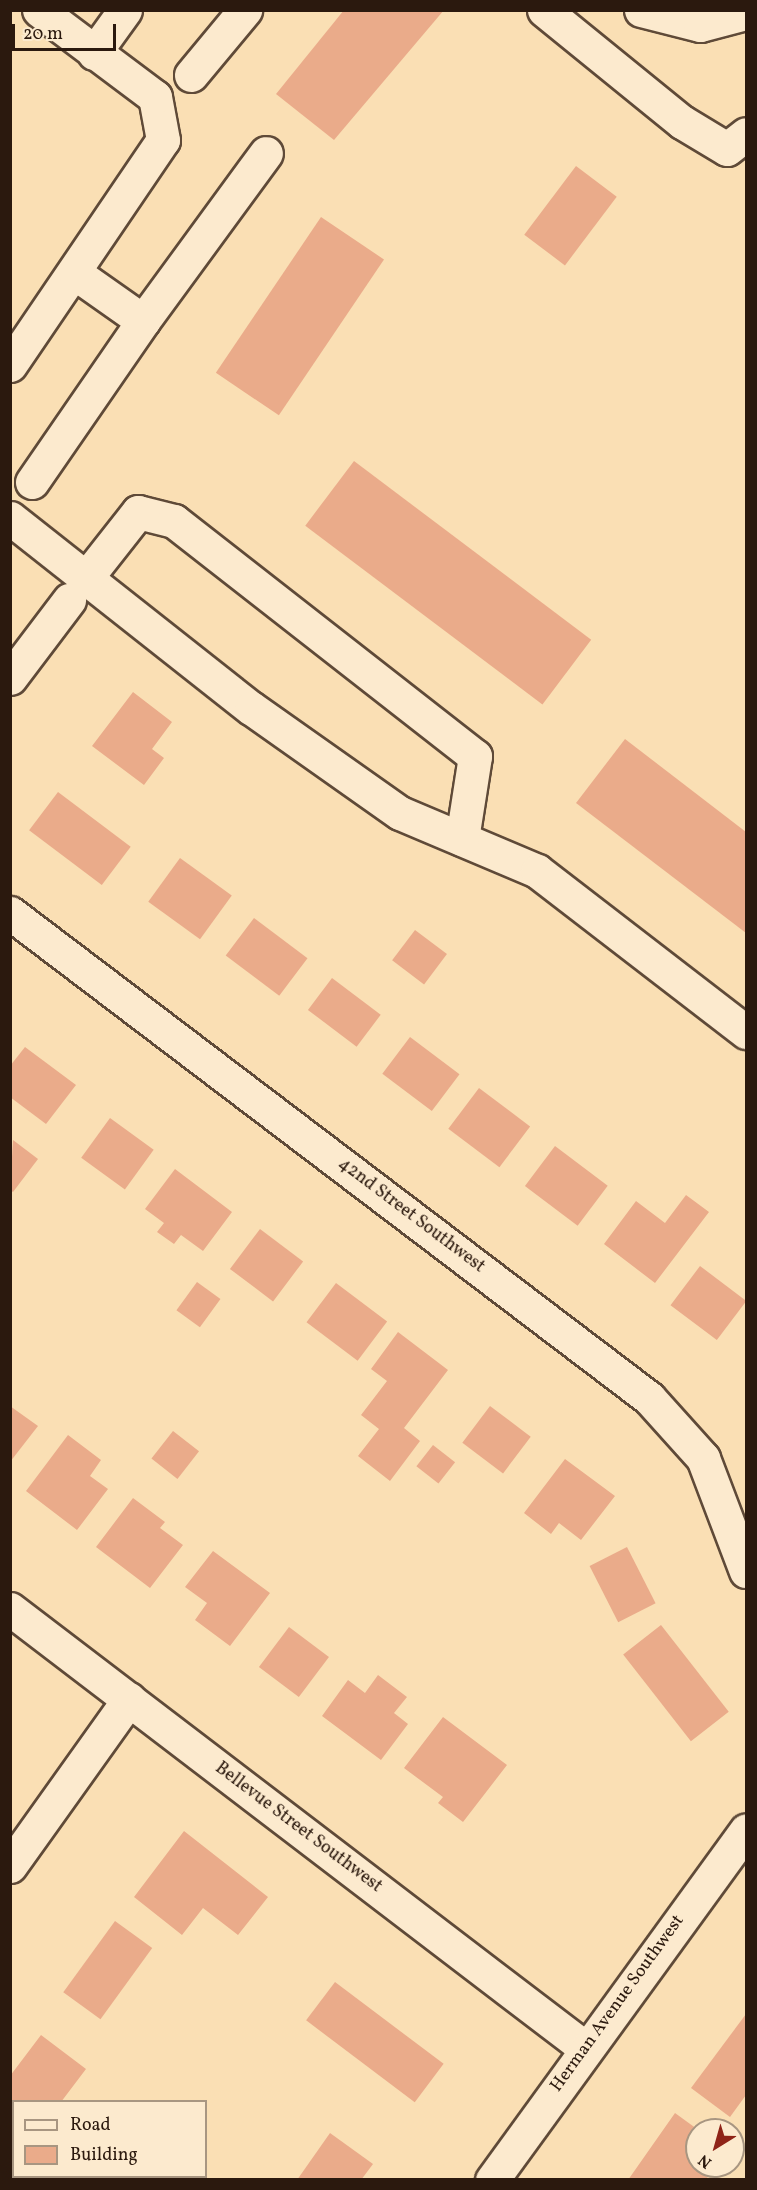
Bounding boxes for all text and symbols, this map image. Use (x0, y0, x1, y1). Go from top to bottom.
scale bar (15, 12, 118, 50)
text: 20 m (23, 22, 63, 47)
street label: 42nd Street Southwest (333, 1154, 489, 1278)
street label: Bellevue Street Southwest (210, 1758, 386, 1898)
street label: Herman Avenue Southwest (546, 1911, 690, 2097)
legend (12, 2100, 207, 2178)
text: Road (70, 2113, 111, 2138)
north arrow (685, 2118, 745, 2178)
text: Building (70, 2143, 138, 2168)
text: N (694, 2148, 717, 2173)

